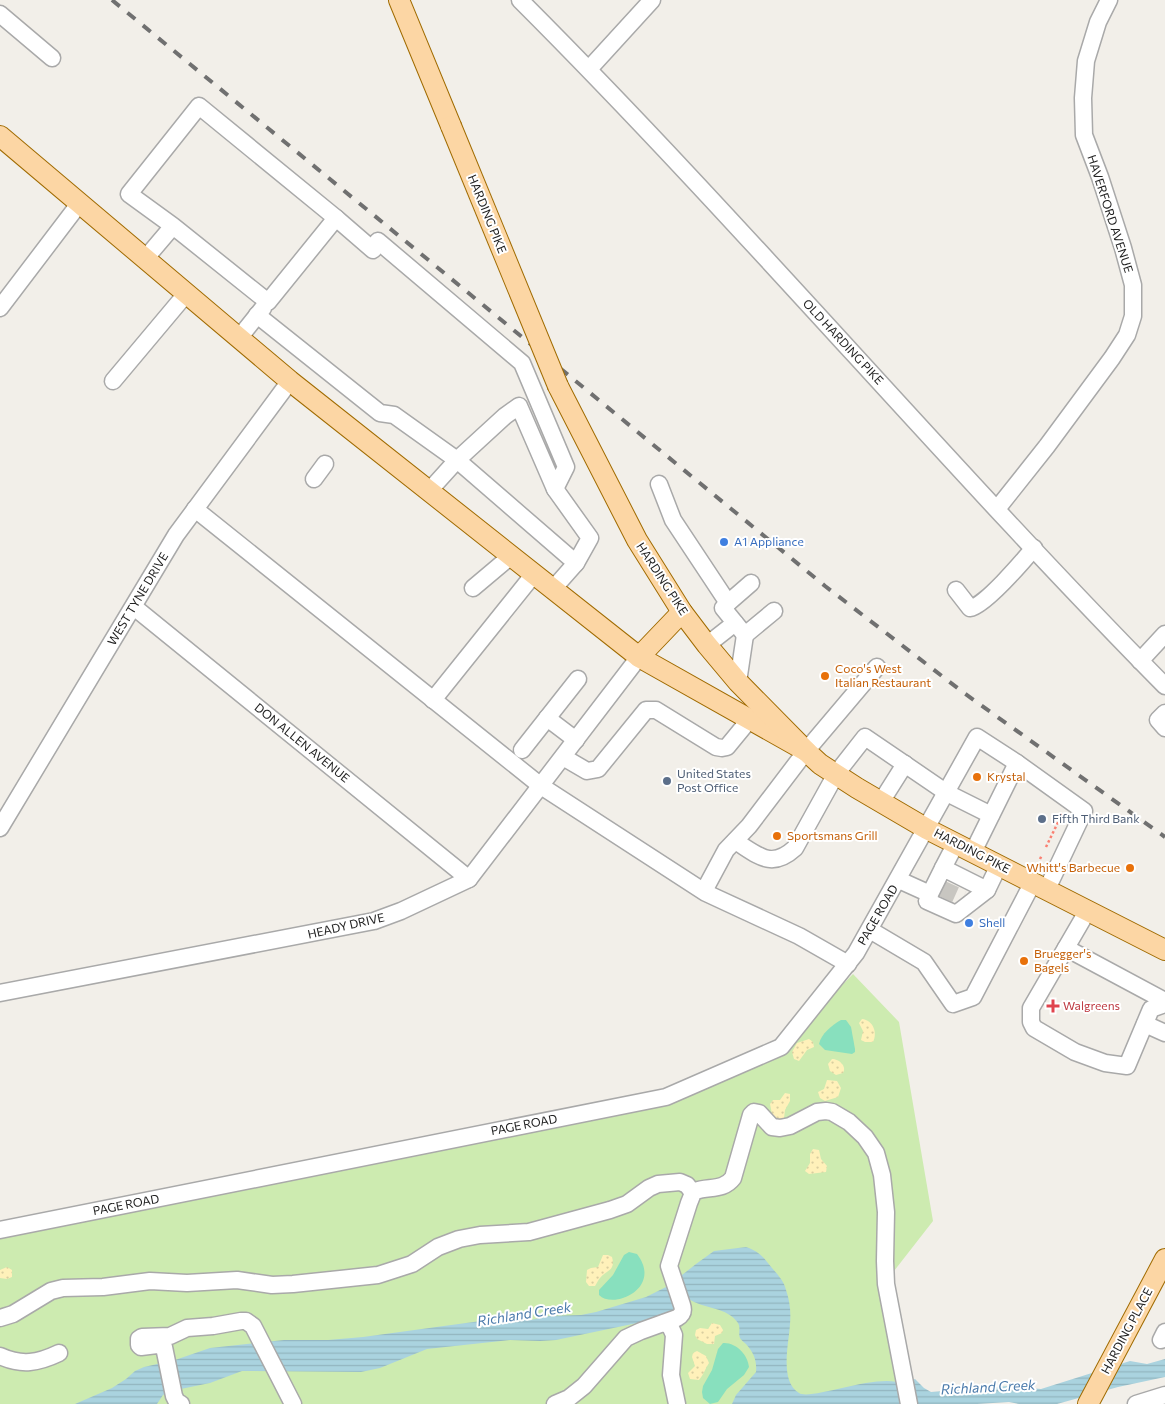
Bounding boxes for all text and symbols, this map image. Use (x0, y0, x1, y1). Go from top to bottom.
street label: HAVERFORD AVENUE (1085, 153, 1137, 275)
street label: HARDING PIKE (466, 172, 510, 255)
street label: OLD HARDING PIKE (801, 296, 887, 387)
place label: A1 Appliance (734, 534, 804, 548)
marker: A1 Appliance (718, 536, 730, 548)
street label: HARDING PIKE (634, 540, 692, 617)
street label: WEST TYNE DRIVE (104, 550, 170, 647)
place label: Coco's West Italian Restaurant (835, 661, 931, 689)
marker: Coco's West Italian Restaurant (819, 670, 831, 682)
street label: DON ALLEN AVENUE (252, 700, 353, 785)
place label: United States Post Office (677, 766, 751, 794)
place label: Krystal (987, 769, 1026, 783)
marker: Krystal (971, 771, 983, 783)
marker: United States Post Office (661, 775, 673, 787)
place label: Fifth Third Bank (1052, 811, 1140, 825)
marker: Fifth Third Bank (1036, 813, 1048, 825)
street label: HARDING PIKE (932, 825, 1013, 875)
place label: Sportsmans Grill (787, 828, 878, 842)
marker: Sportsmans Grill (771, 830, 783, 842)
place label: Whitt's Barbecue (1027, 860, 1120, 874)
marker: Whitt's Barbecue (1124, 862, 1136, 874)
street label: PAGE ROAD (854, 882, 900, 947)
street label: HEADY DRIVE (306, 909, 386, 941)
place label: Shell (979, 915, 1005, 929)
marker: Shell (963, 917, 975, 929)
place label: Bruegger's Bagels (1034, 946, 1091, 974)
marker: Bruegger's Bagels (1018, 955, 1030, 967)
place label: Walgreens (1063, 998, 1120, 1012)
marker: Walgreens (1047, 1000, 1059, 1012)
street label: PAGE ROAD (489, 1111, 558, 1137)
street label: PAGE ROAD (91, 1191, 160, 1217)
street label: HARDING PLACE (1098, 1285, 1155, 1376)
water label: Richland Creek (476, 1298, 573, 1329)
water label: Richland Creek (940, 1376, 1036, 1397)

